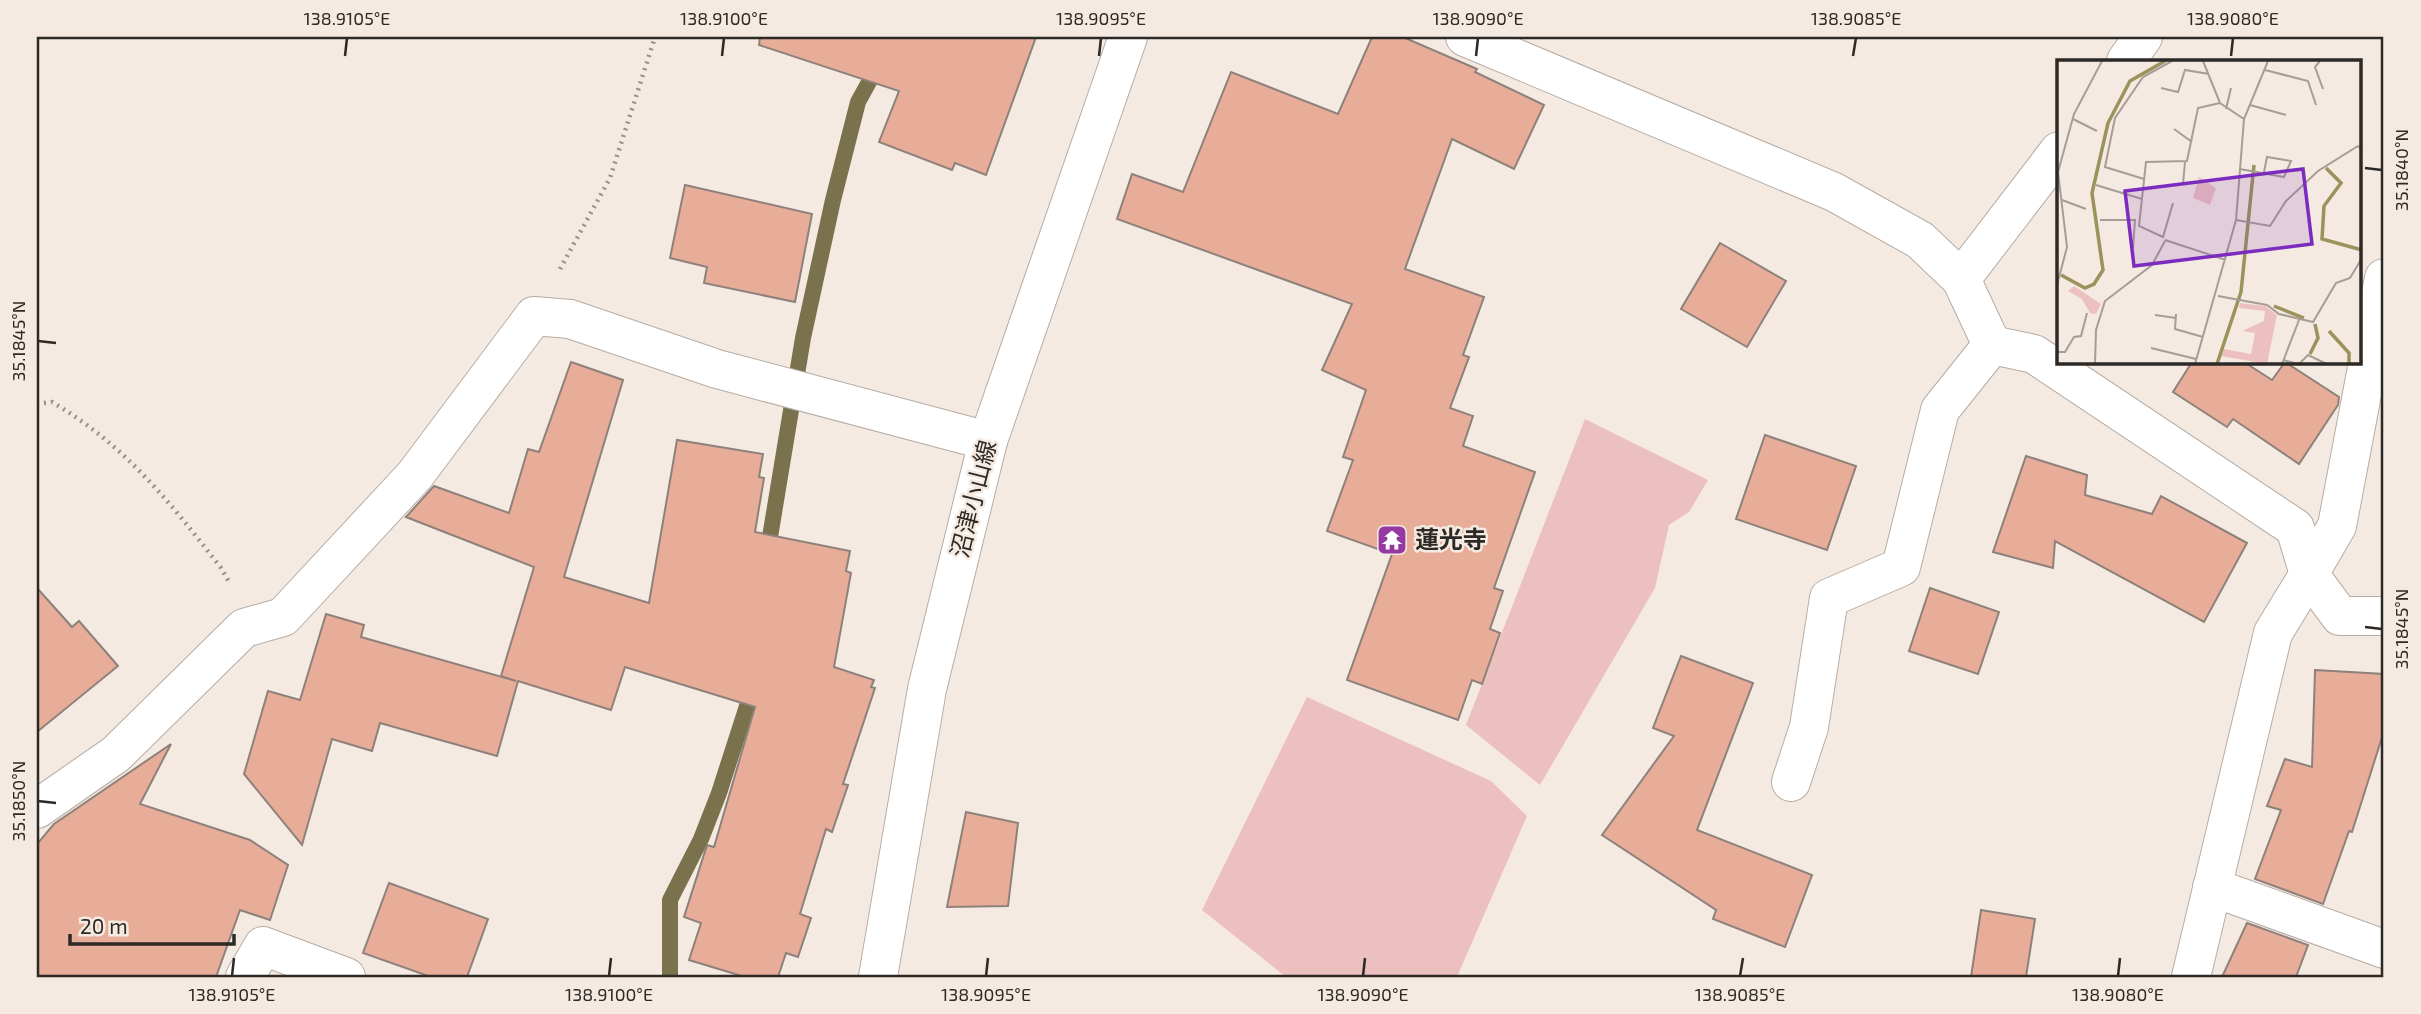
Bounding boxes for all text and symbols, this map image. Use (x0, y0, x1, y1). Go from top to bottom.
text: 138.9105°E (304, 7, 390, 29)
text: 138.9100°E (680, 7, 768, 29)
text: 138.9095°E (1056, 7, 1146, 29)
text: 138.9090°E (1432, 7, 1524, 29)
text: 138.9085°E (1811, 7, 1901, 29)
text: 138.9080°E (2187, 7, 2279, 29)
inset map (2057, 60, 2362, 364)
text: 35.1840°N (2390, 129, 2412, 211)
text: 35.1845°N (7, 300, 29, 382)
street label: 沼津小山線 (944, 437, 1001, 560)
temple icon: 蓮光寺 (1375, 523, 1409, 557)
place label: 蓮光寺 (1415, 524, 1487, 553)
text: 35.1845°N (2390, 588, 2412, 670)
text: 35.1850°N (7, 761, 29, 841)
scale bar (70, 902, 234, 946)
text: 20 m (80, 913, 128, 938)
text: 138.9105°E (189, 983, 275, 1005)
text: 138.9100°E (565, 983, 653, 1005)
text: 138.9095°E (941, 983, 1031, 1005)
text: 138.9090°E (1317, 983, 1409, 1005)
text: 138.9085°E (1695, 983, 1785, 1005)
text: 138.9080°E (2072, 983, 2164, 1005)

